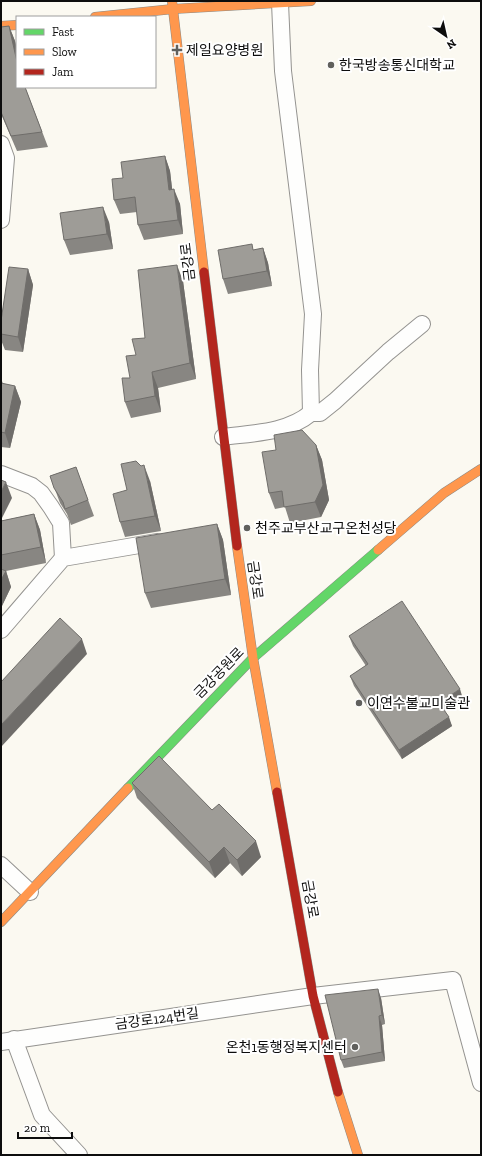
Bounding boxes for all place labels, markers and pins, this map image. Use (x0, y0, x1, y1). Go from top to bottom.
place label: 제일요양병원 (186, 42, 263, 59)
marker: 제일요양병원 (171, 44, 183, 56)
place label: 한국방송통신대학교 (339, 57, 455, 74)
marker: 한국방송통신대학교 (326, 60, 336, 70)
place label: 천주교부산교구온천성당 (255, 520, 397, 537)
marker: 천주교부산교구온천성당 (242, 523, 252, 533)
place label: 이연수불교미술관 (367, 695, 470, 712)
marker: 이연수불교미술관 (354, 698, 364, 708)
place label: 온천1동행정복지센터 (226, 1039, 347, 1056)
marker: 온천1동행정복지센터 (350, 1042, 360, 1052)

